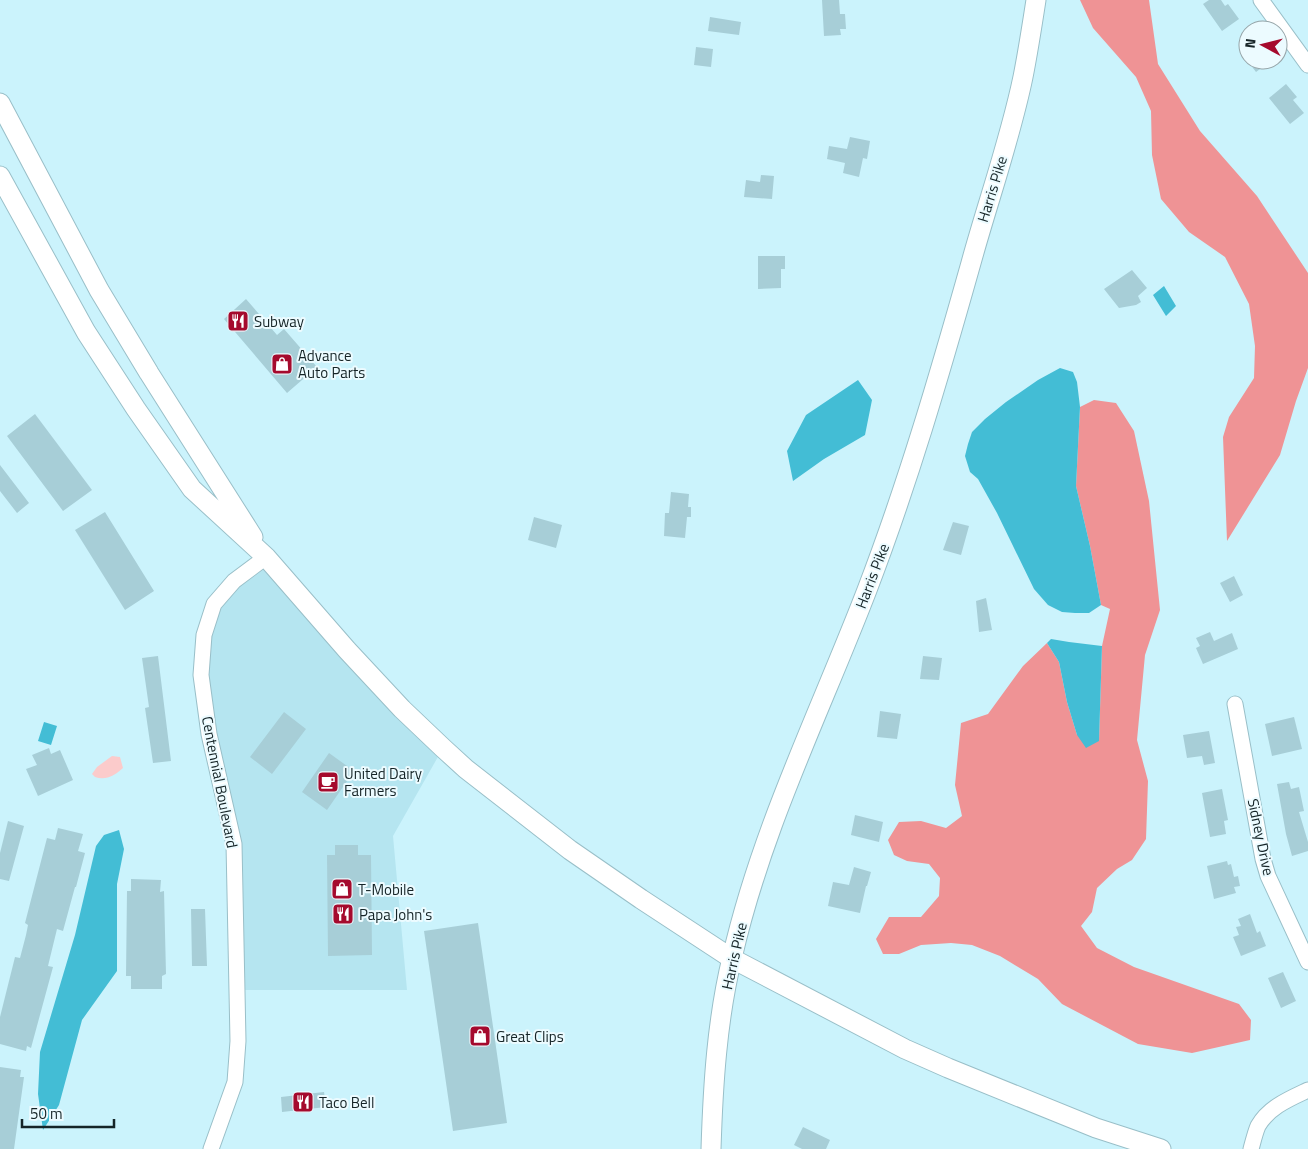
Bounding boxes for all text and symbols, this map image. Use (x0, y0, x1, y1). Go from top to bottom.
north arrow (1238, 20, 1288, 70)
text: N (1239, 37, 1261, 49)
street label: Harris Pike (971, 153, 1013, 225)
restaurant icon: Subway (226, 309, 250, 333)
place label: Subway (254, 310, 304, 333)
place label: Advance Auto Parts (298, 344, 365, 384)
shop icon: Advance Auto Parts (270, 352, 294, 376)
street label: Harris Pike (849, 540, 895, 612)
street label: Centennial Boulevard (196, 714, 244, 850)
place label: United Dairy Farmers (344, 762, 422, 802)
cafe icon: United Dairy Farmers (316, 770, 340, 794)
street label: Sidney Drive (1242, 796, 1280, 878)
shop icon: T-Mobile (330, 877, 354, 901)
place label: T-Mobile (358, 878, 414, 901)
restaurant icon: Papa John's (331, 902, 355, 926)
place label: Papa John's (359, 903, 432, 926)
street label: Harris Pike (715, 920, 753, 992)
shop icon: Great Clips (468, 1024, 492, 1048)
place label: Great Clips (496, 1025, 564, 1048)
restaurant icon: Taco Bell (291, 1090, 315, 1114)
place label: Taco Bell (319, 1091, 375, 1114)
scale bar (22, 1096, 115, 1128)
text: 50 m (30, 1102, 63, 1125)

